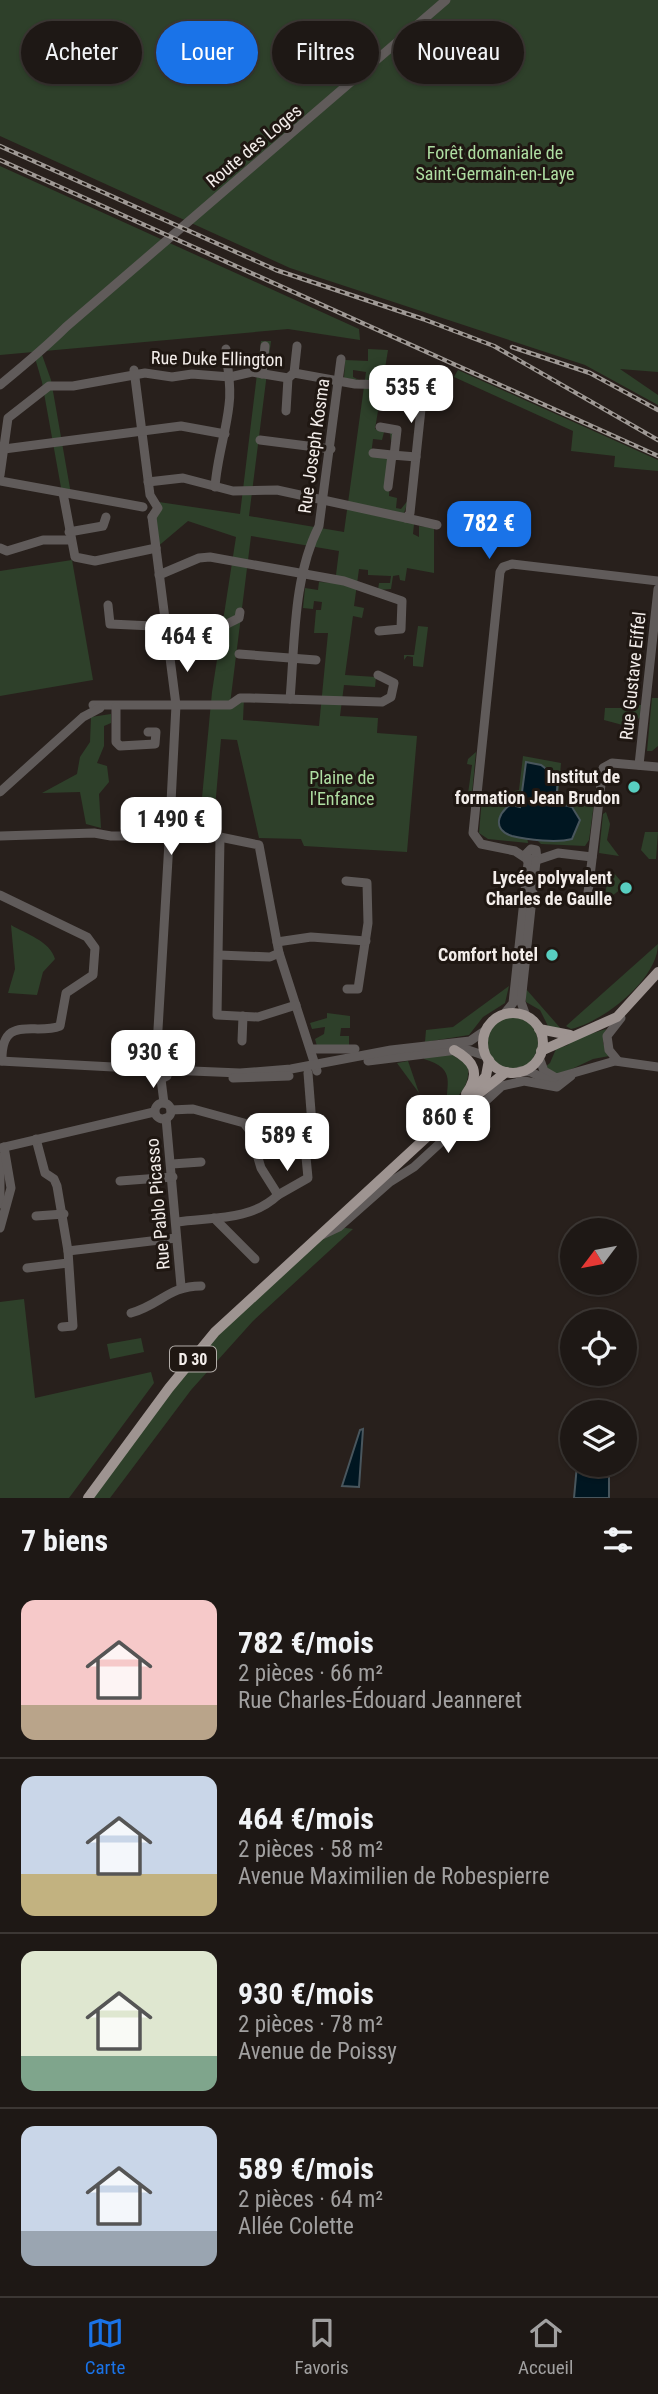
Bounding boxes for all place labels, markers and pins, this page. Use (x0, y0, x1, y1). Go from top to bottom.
pin: 535 € (362, 366, 460, 425)
pin: 782 € (440, 502, 538, 561)
pin: 464 € (138, 614, 236, 674)
place label: Institut de formation Jean Brudon (455, 766, 620, 808)
marker: Institut de formation Jean Brudon (626, 779, 642, 795)
pin: 1 490 € (106, 798, 236, 857)
place label: Lycée polyvalent Charles de Gaulle (486, 867, 612, 909)
marker: Lycée polyvalent Charles de Gaulle (618, 880, 634, 896)
place label: Comfort hotel (438, 944, 538, 965)
marker: Comfort hotel (544, 947, 560, 963)
pin: 930 € (104, 1030, 202, 1090)
pin: 860 € (399, 1096, 497, 1155)
pin: 589 € (238, 1114, 336, 1173)

